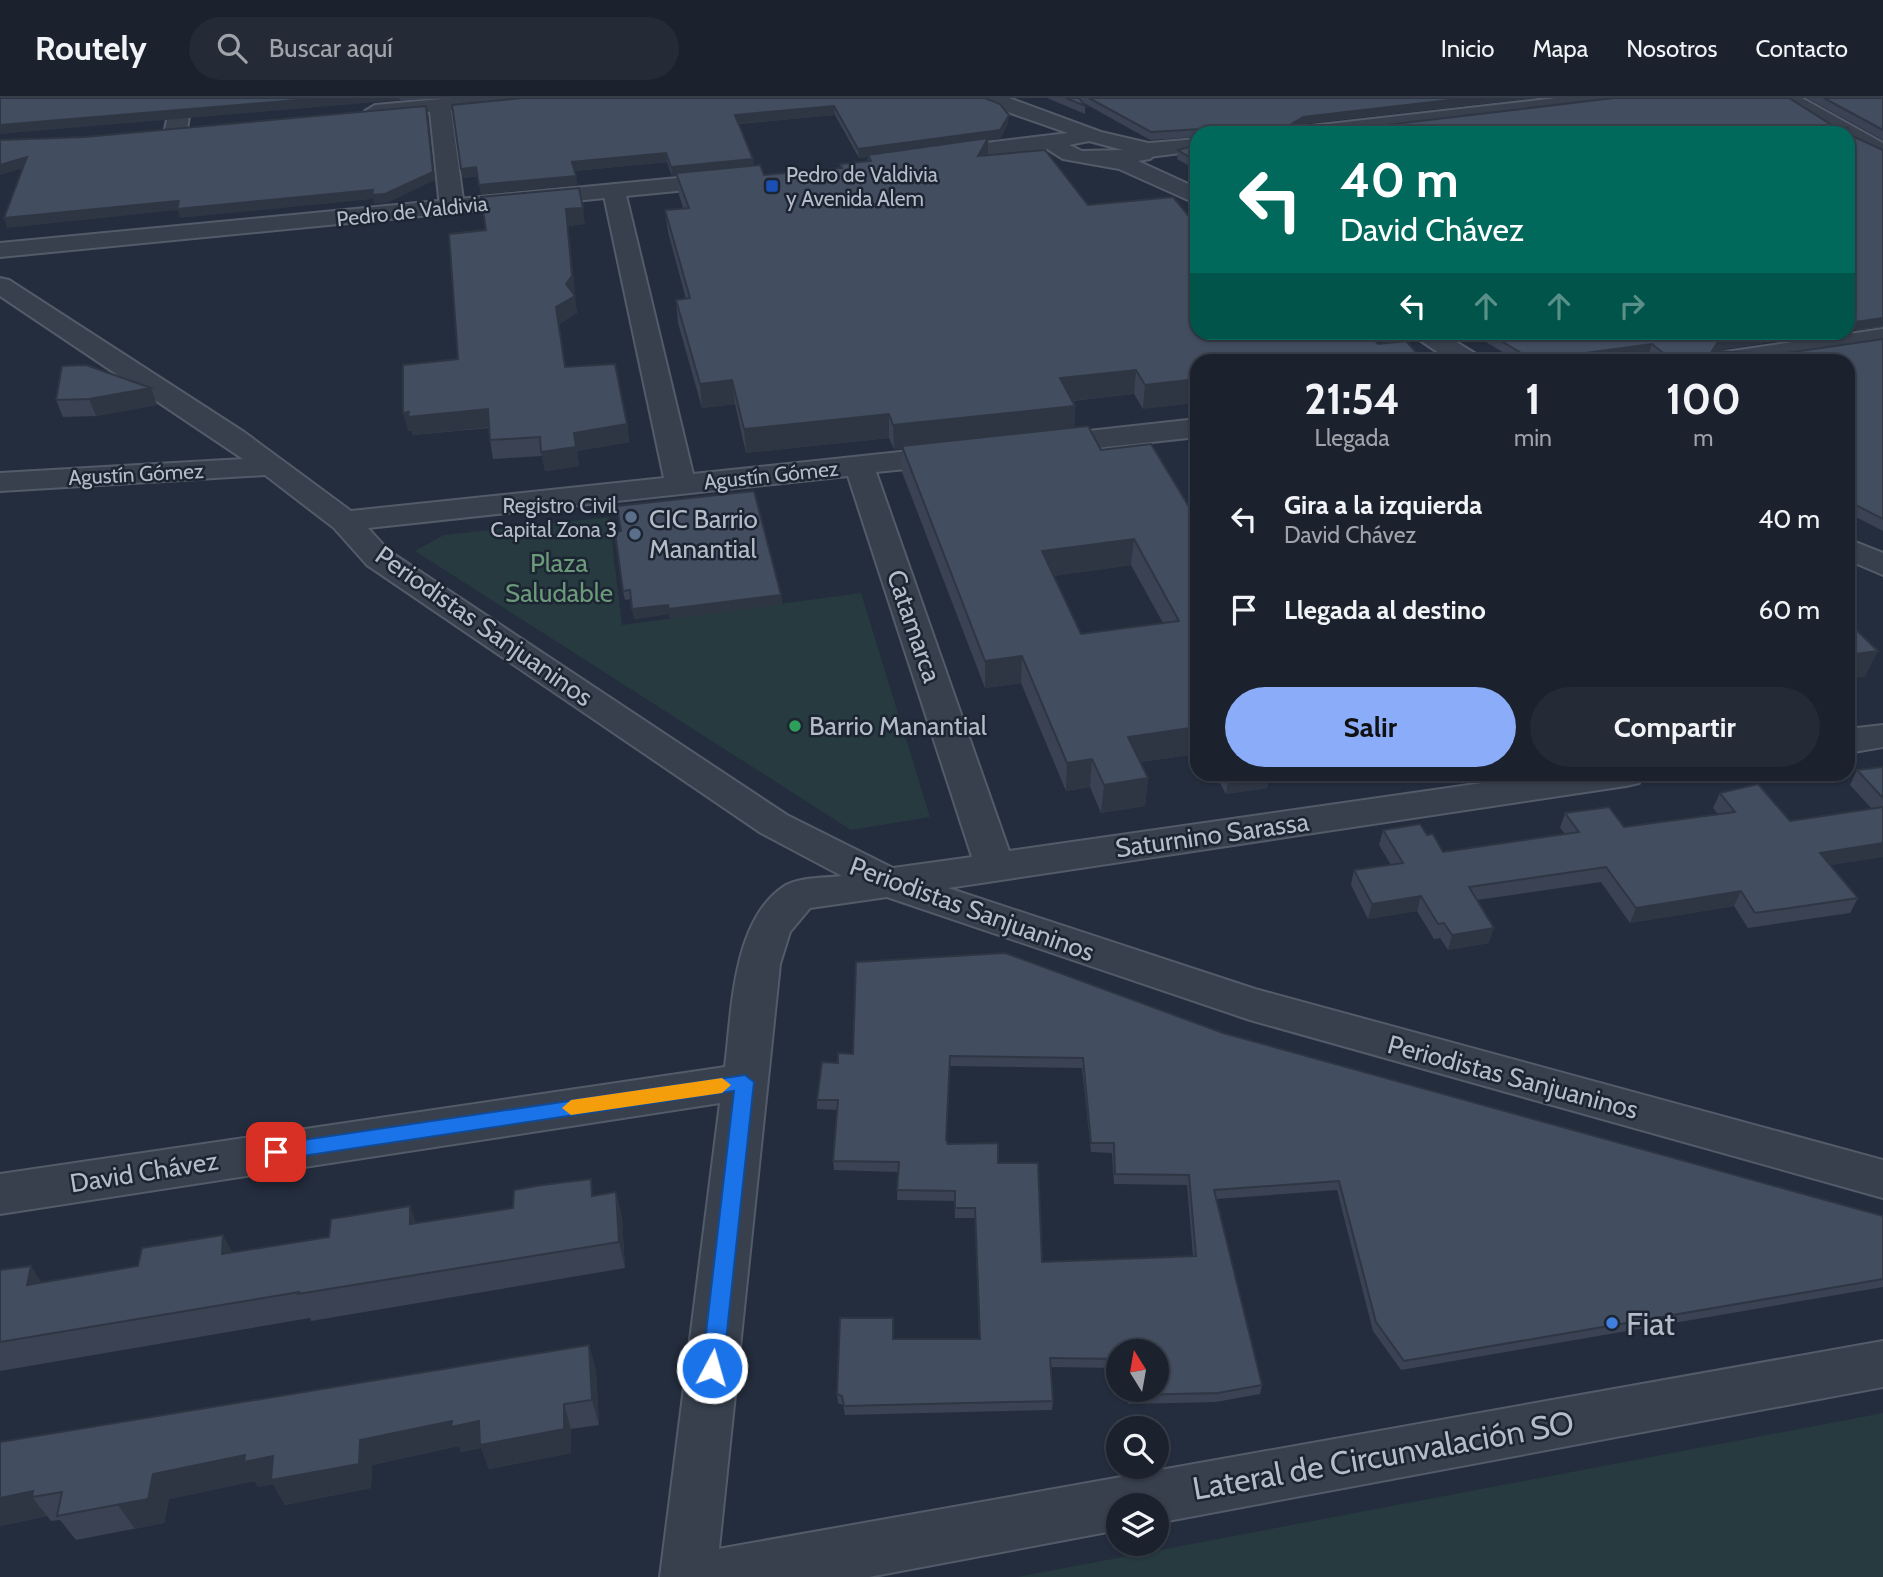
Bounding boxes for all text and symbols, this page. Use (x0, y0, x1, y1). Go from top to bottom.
search box (189, 17, 679, 80)
text: Routely (35, 28, 147, 68)
icon: search (213, 29, 251, 67)
text: Buscar aquí (269, 32, 393, 64)
text: Inicio (1441, 34, 1494, 63)
text: Mapa (1532, 34, 1588, 63)
text: Nosotros (1626, 34, 1717, 63)
text: Contacto (1755, 34, 1848, 63)
text: 40 m (1340, 150, 1459, 209)
icon: left (1225, 154, 1316, 245)
place label: Pedro de Valdivia y Avenida Alem (786, 162, 938, 211)
marker: Pedro de Valdivia y Avenida Alem (764, 178, 780, 194)
street label: Pedro de Valdivia (335, 191, 489, 231)
text: David Chávez (1340, 210, 1524, 249)
icon: left (1394, 287, 1432, 325)
icon: ahead (1467, 287, 1505, 325)
icon: ahead (1540, 287, 1578, 325)
icon: right (1613, 287, 1651, 325)
text: 21:54 (1304, 373, 1400, 425)
text: 1 (1525, 373, 1541, 425)
text: 100 (1666, 373, 1741, 425)
text: Llegada (1315, 424, 1389, 452)
text: min (1514, 424, 1552, 452)
text: m (1693, 424, 1714, 452)
street label: Agustín Gómez (702, 455, 840, 495)
street label: Agustín Gómez (68, 458, 204, 490)
text: Gira a la izquierda (1284, 489, 1482, 521)
place label: Registro Civil Capital Zona 3 (491, 493, 617, 542)
icon: left (1225, 500, 1263, 538)
place label: CIC Barrio Manantial (649, 503, 758, 565)
text: 40 m (1758, 503, 1820, 535)
marker: Registro Civil Capital Zona 3 (623, 509, 639, 525)
text: David Chávez (1284, 521, 1416, 549)
marker: CIC Barrio Manantial (627, 526, 643, 542)
street label: Periodistas Sanjuaninos (369, 539, 599, 713)
park label: Plaza Saludable (505, 547, 613, 609)
street label: Catamarca (880, 566, 948, 687)
icon: arrive (1225, 591, 1263, 629)
text: Llegada al destino (1284, 594, 1486, 626)
text: 60 m (1758, 594, 1820, 626)
button: Salir (1225, 687, 1516, 767)
button: Compartir (1530, 687, 1820, 767)
place label: Barrio Manantial (809, 710, 987, 742)
marker: Barrio Manantial (787, 718, 803, 734)
street label: Saturnino Sarassa (1113, 806, 1311, 864)
street label: Periodistas Sanjuaninos (845, 850, 1099, 968)
street label: Periodistas Sanjuaninos (1384, 1028, 1642, 1126)
pin (246, 1122, 306, 1182)
icon: arrive (257, 1133, 295, 1171)
street label: David Chávez (68, 1145, 220, 1199)
place label: Fiat (1626, 1304, 1675, 1343)
marker: Fiat (1604, 1315, 1620, 1331)
position arrow (675, 1331, 749, 1405)
north arrow (1106, 1339, 1169, 1402)
map controls (1106, 1339, 1169, 1556)
street label: Lateral de Circunvalación SO (1189, 1402, 1577, 1508)
button: search (1106, 1416, 1169, 1479)
button: layers (1106, 1493, 1169, 1556)

